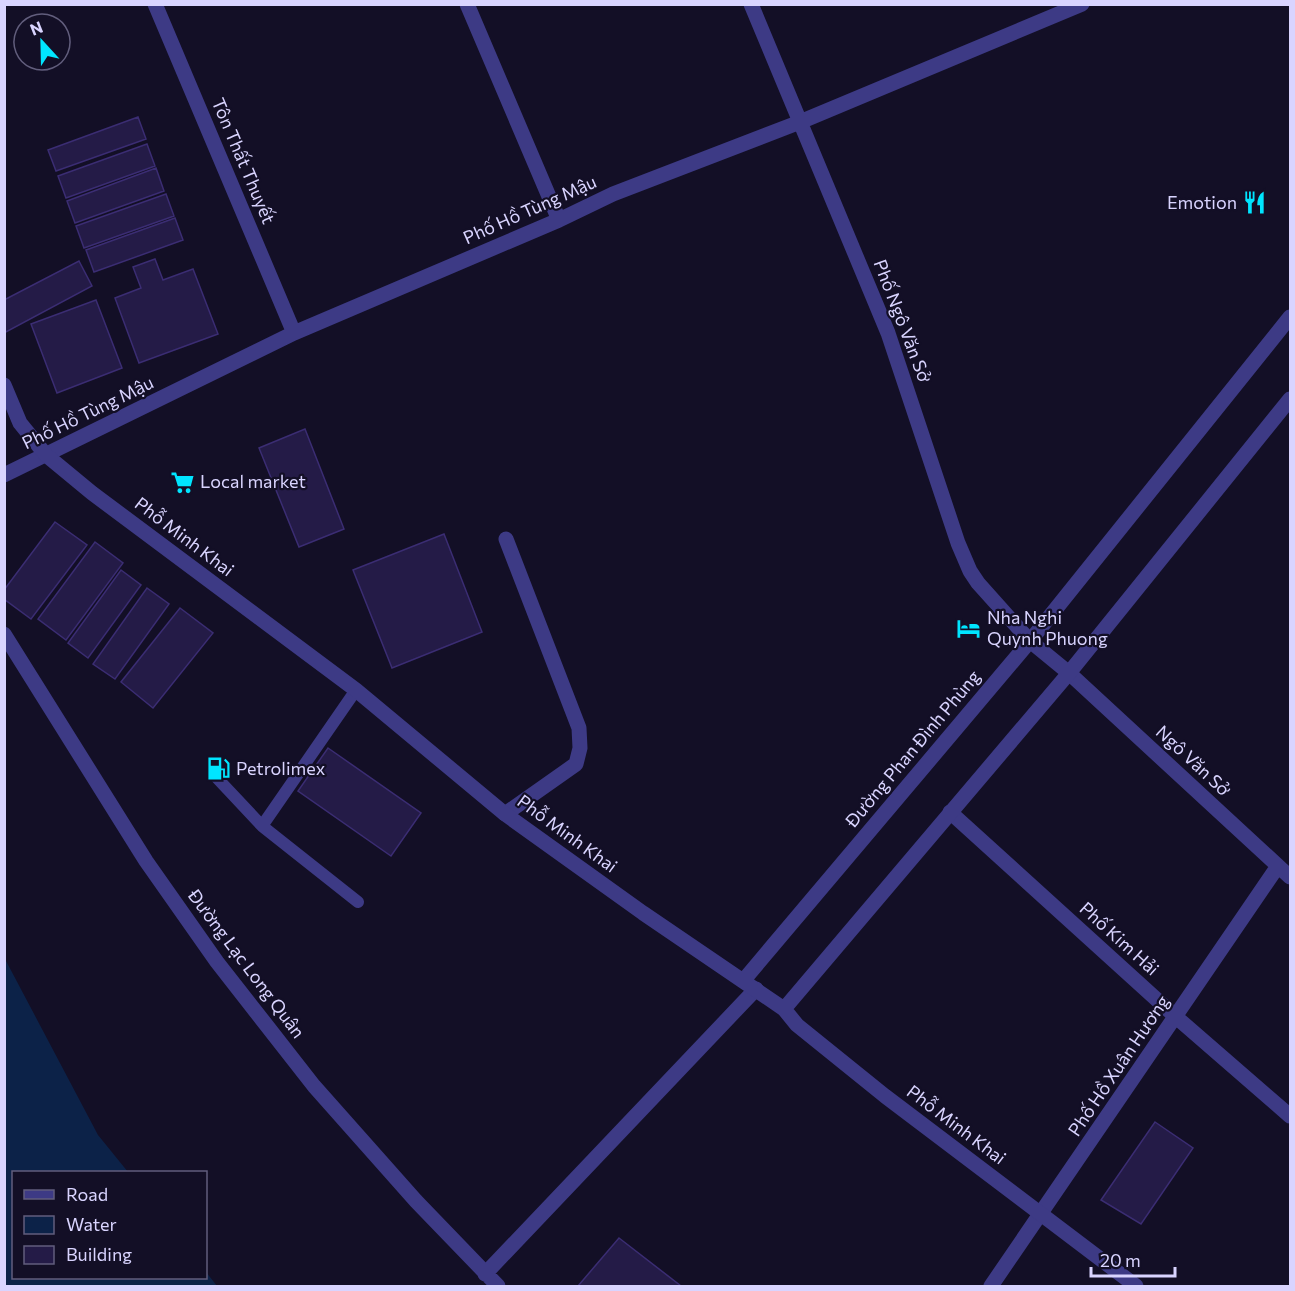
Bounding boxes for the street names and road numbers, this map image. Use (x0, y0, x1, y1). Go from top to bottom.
street label: Tôn Thất Thuyết (208, 94, 280, 227)
street label: Phố Hồ Tùng Mậu (460, 170, 600, 248)
street label: Phố Ngô Văn Sở (869, 256, 937, 386)
street label: Phố Hồ Tùng Mậu (18, 371, 157, 453)
street label: Phỗ Minh Khai (131, 492, 238, 581)
street label: Đường Phan Đình Phùng (840, 665, 984, 832)
street label: Ngô Văn Sở (1152, 720, 1236, 801)
street label: Phỗ Minh Khai (513, 790, 622, 877)
street label: Đường Lạc Long Quân (183, 884, 310, 1042)
street label: Phố Kim Hải (1075, 897, 1164, 980)
street label: Phố Hồ Xuân Hương (1063, 991, 1174, 1140)
street label: Phỗ Minh Khai (903, 1080, 1010, 1169)

